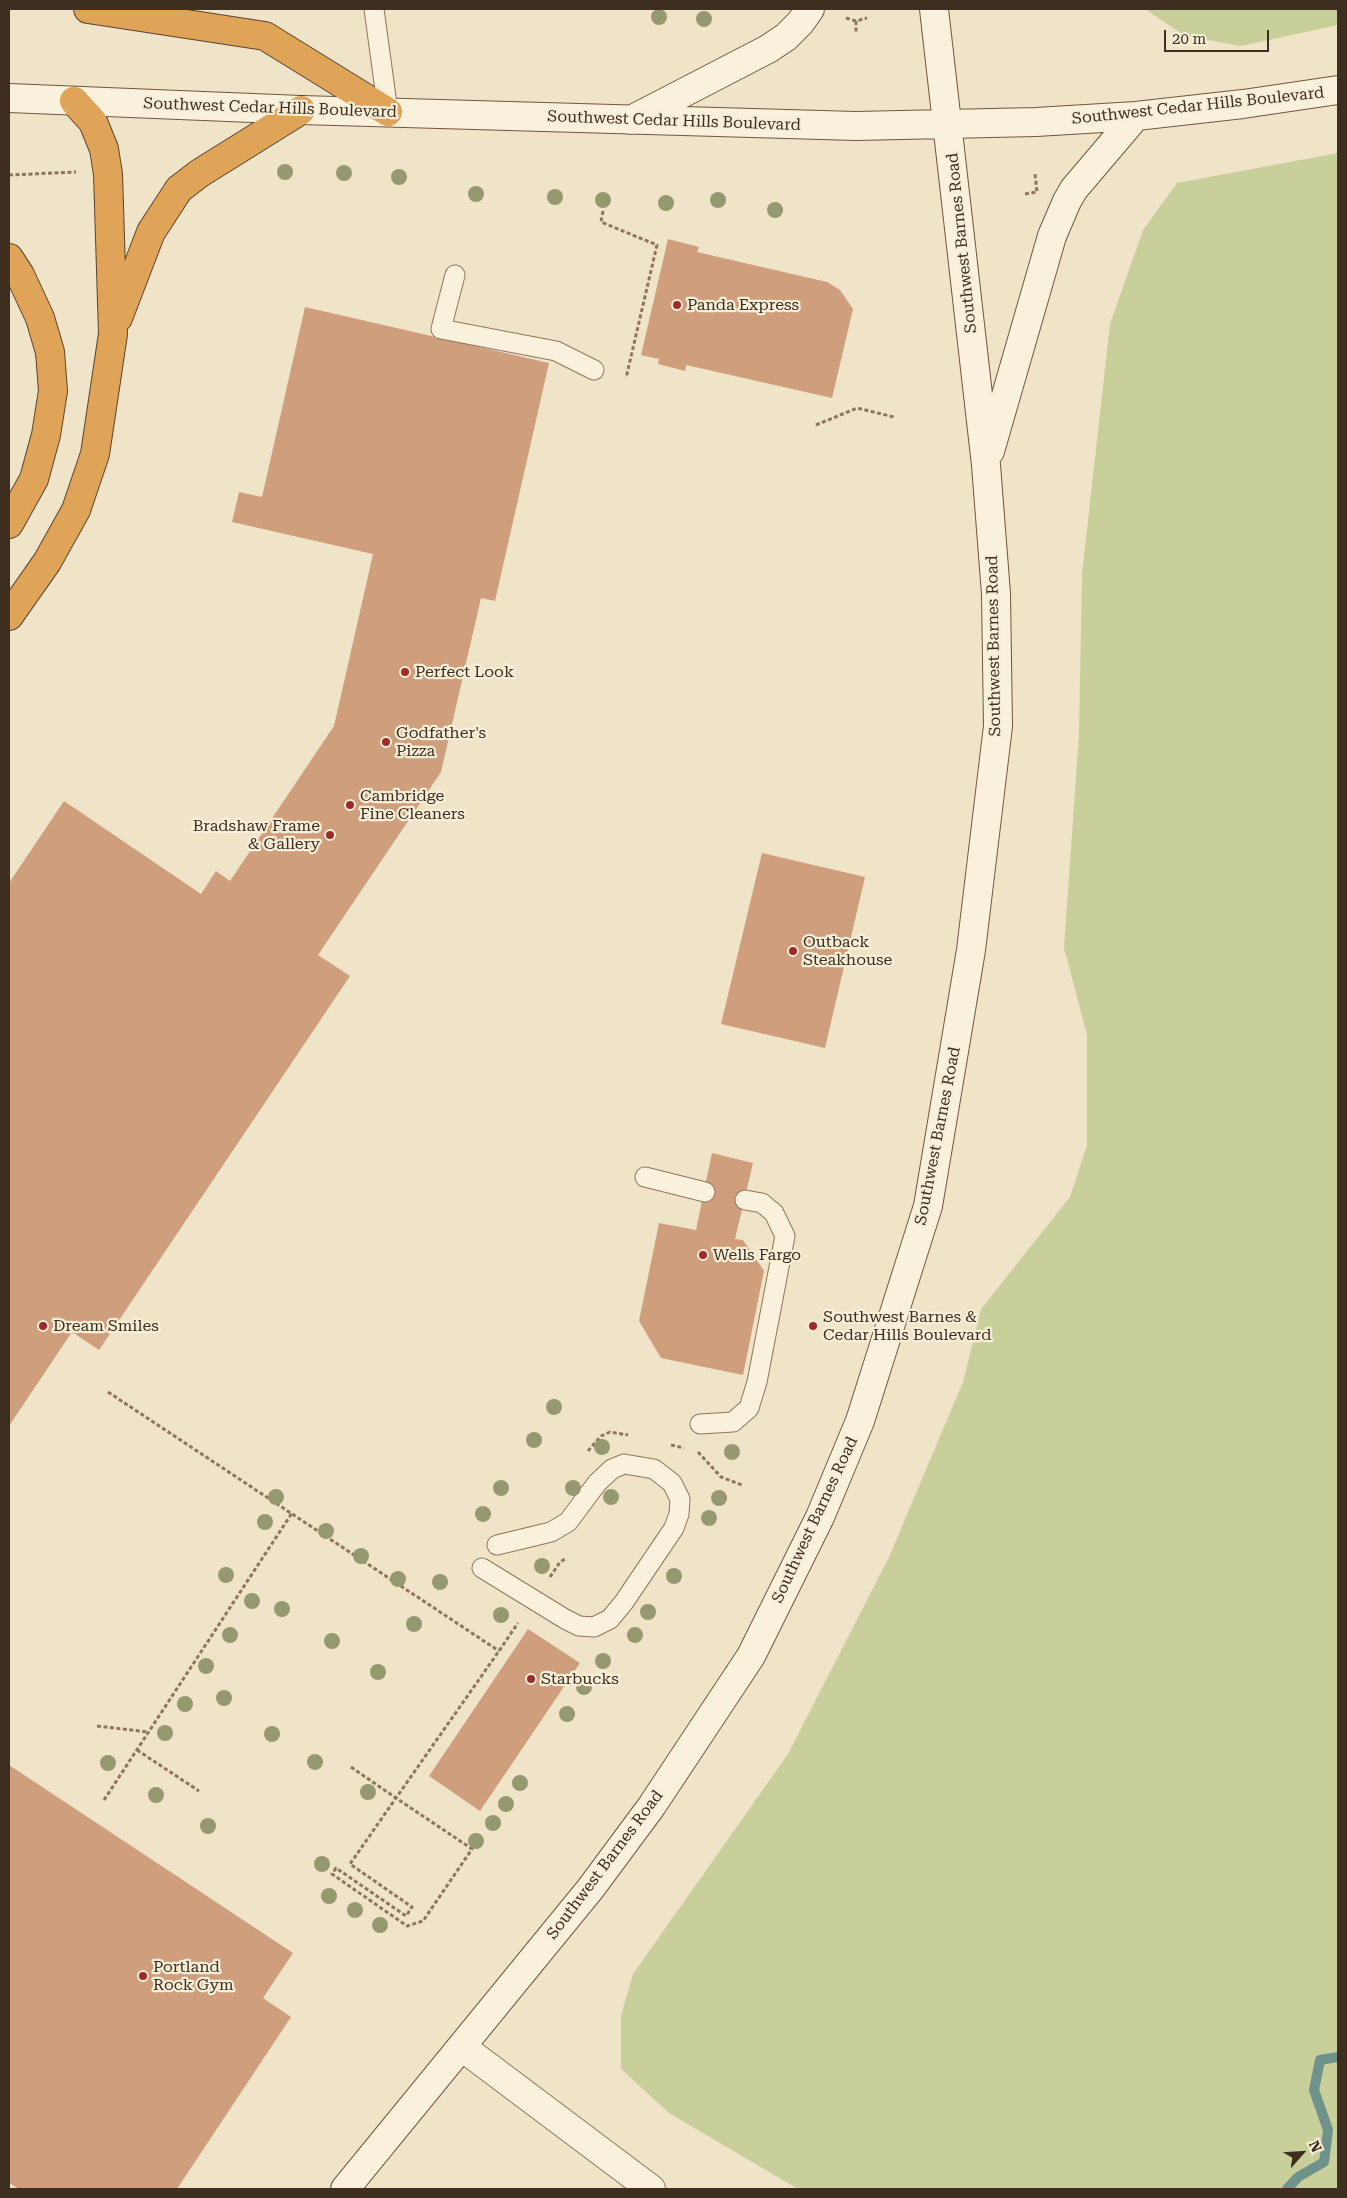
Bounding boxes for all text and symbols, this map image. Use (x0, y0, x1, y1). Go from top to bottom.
scale bar (1167, 20, 1272, 52)
text: 20 m (1172, 30, 1206, 48)
street label: Southwest Cedar Hills Boulevard (1071, 83, 1325, 129)
street label: Southwest Cedar Hills Boulevard (143, 94, 397, 122)
street label: Southwest Cedar Hills Boulevard (547, 107, 801, 135)
street label: Southwest Barnes Road (943, 152, 981, 334)
place label: Panda Express (687, 295, 799, 315)
marker: Panda Express (671, 299, 683, 311)
street label: Southwest Barnes Road (983, 555, 1005, 737)
place label: Perfect Look (415, 662, 514, 682)
marker: Perfect Look (399, 666, 411, 678)
place label: Godfather's Pizza (396, 723, 486, 761)
marker: Godfather's Pizza (380, 736, 392, 748)
place label: Cambridge Fine Cleaners (360, 786, 465, 824)
marker: Cambridge Fine Cleaners (344, 799, 356, 811)
place label: Bradshaw Frame & Gallery (193, 816, 320, 854)
marker: Bradshaw Frame & Gallery (324, 829, 336, 841)
place label: Outback Steakhouse (803, 932, 892, 970)
marker: Outback Steakhouse (787, 945, 799, 957)
street label: Southwest Barnes Road (911, 1045, 965, 1227)
place label: Wells Fargo (713, 1245, 801, 1265)
marker: Wells Fargo (697, 1249, 709, 1261)
place label: Southwest Barnes & Cedar Hills Boulevard (823, 1307, 991, 1345)
place label: Dream Smiles (53, 1316, 159, 1336)
marker: Dream Smiles (37, 1320, 49, 1332)
marker: Southwest Barnes & Cedar Hills Boulevard (807, 1320, 819, 1332)
street label: Southwest Barnes Road (768, 1434, 862, 1606)
place label: Starbucks (541, 1669, 619, 1689)
marker: Starbucks (525, 1673, 537, 1685)
street label: Southwest Barnes Road (543, 1787, 667, 1943)
place label: Portland Rock Gym (153, 1957, 234, 1995)
marker: Portland Rock Gym (137, 1970, 149, 1982)
north arrow (1277, 2128, 1327, 2178)
text: N (1306, 2138, 1325, 2155)

